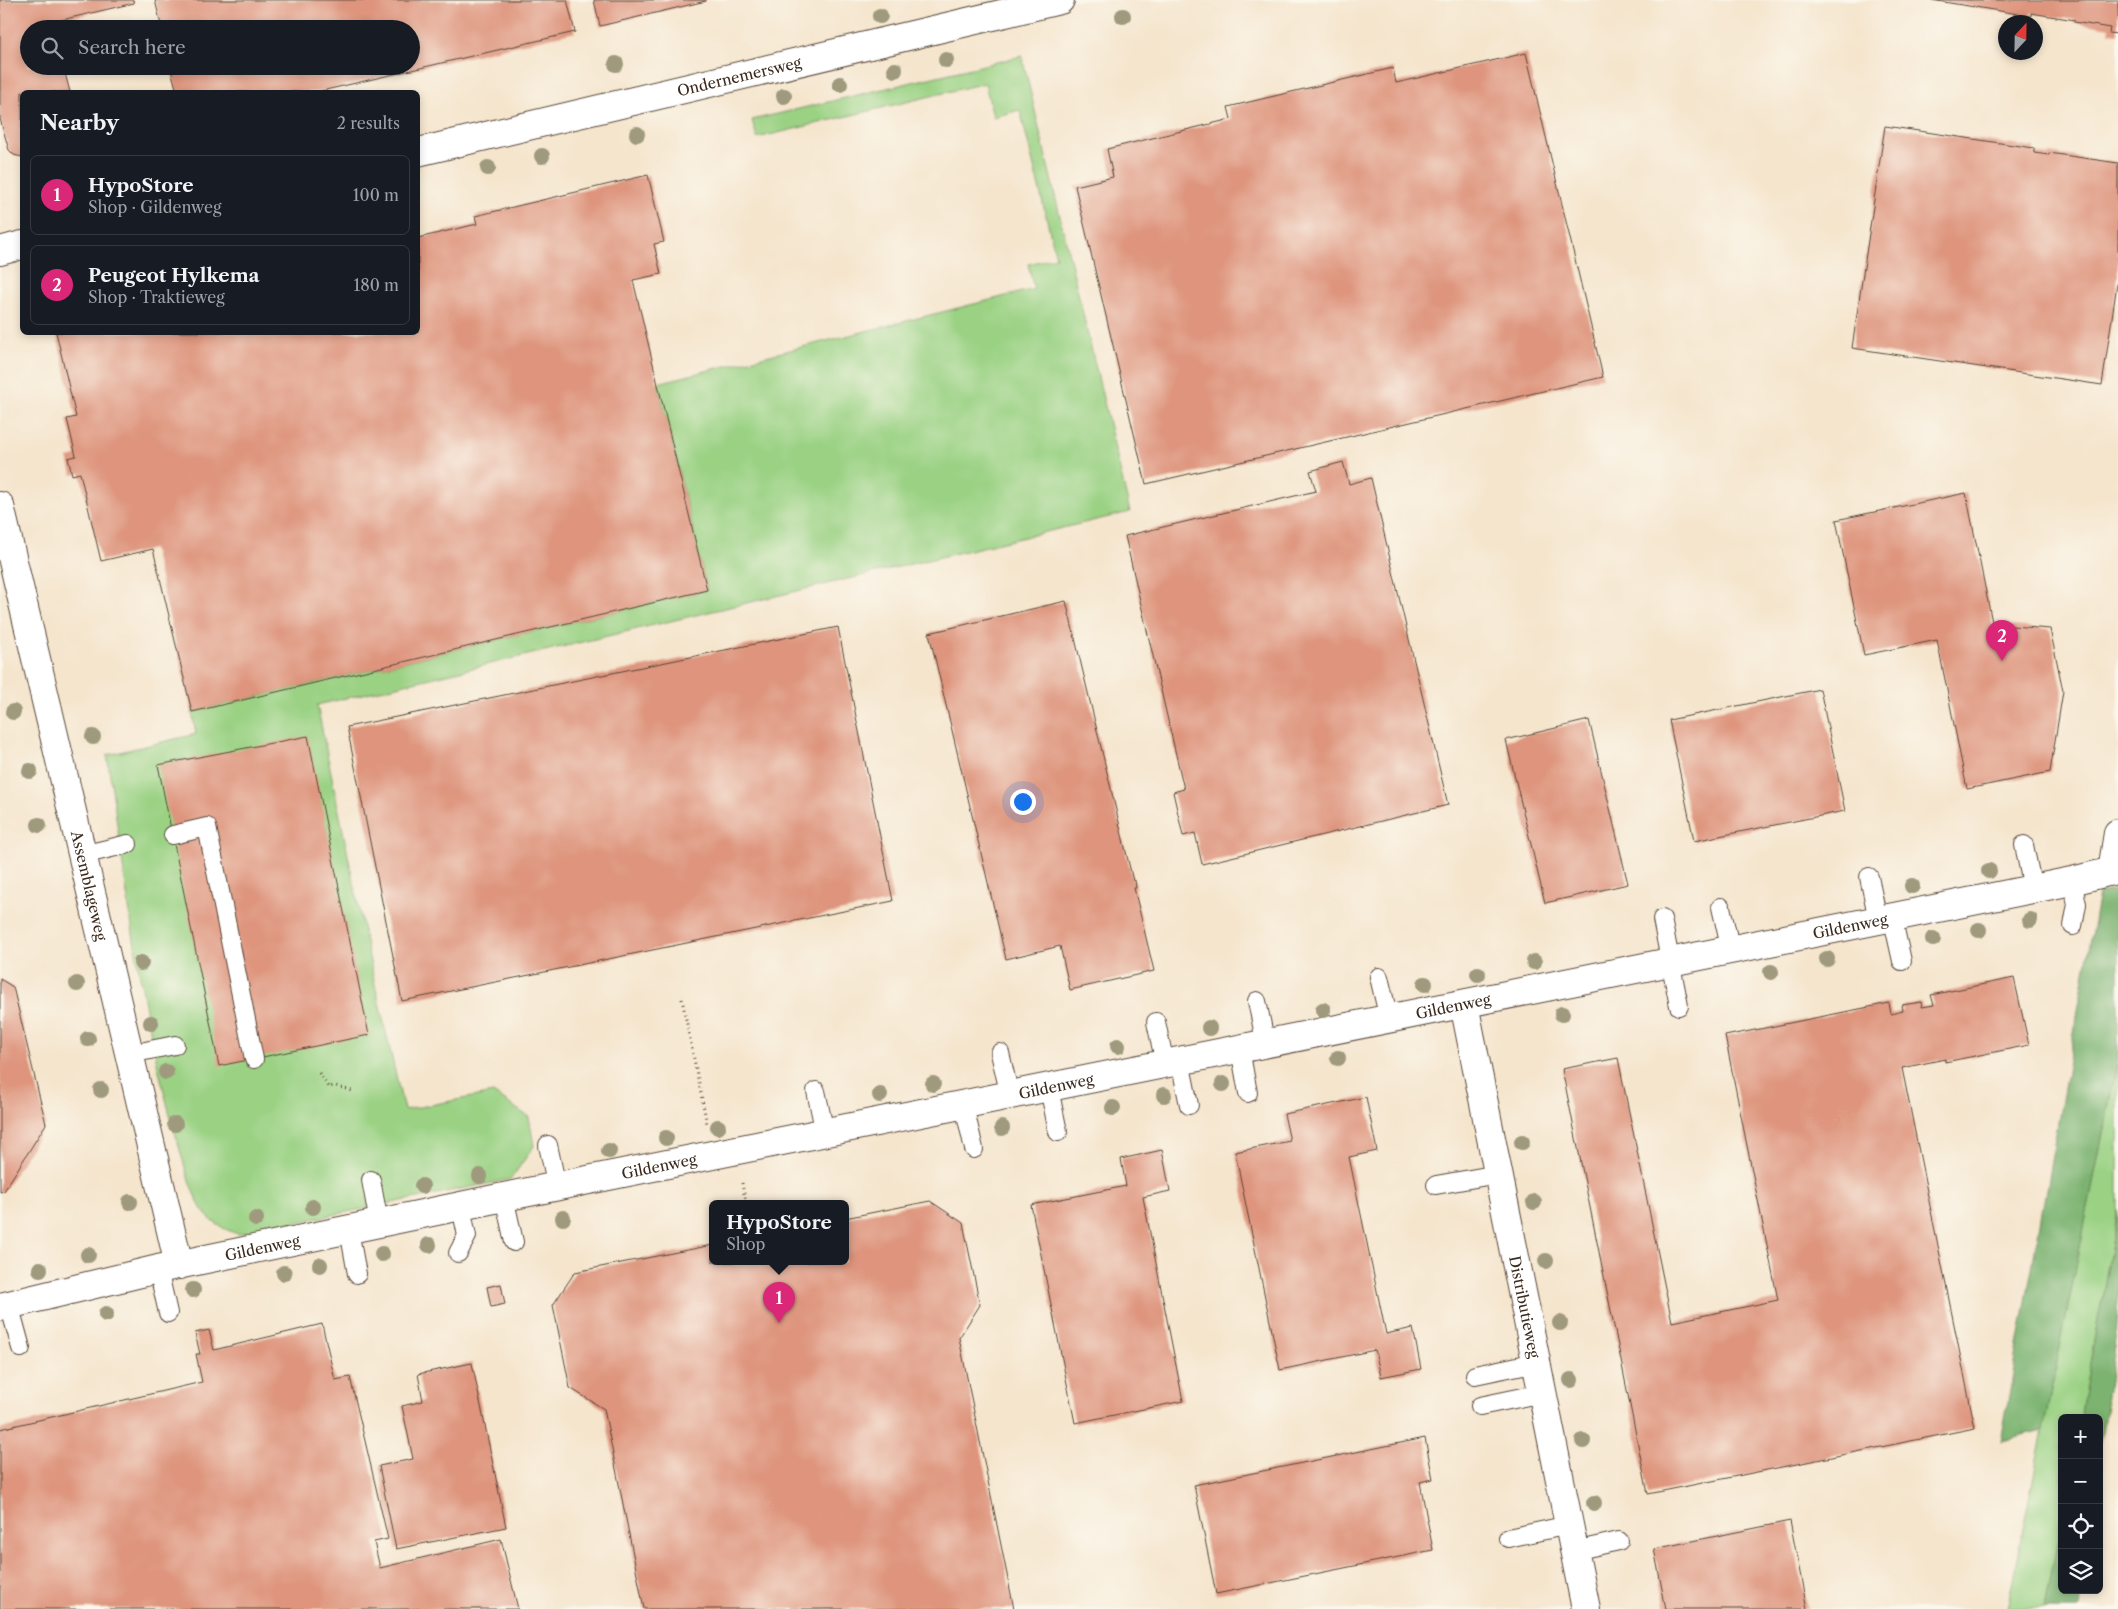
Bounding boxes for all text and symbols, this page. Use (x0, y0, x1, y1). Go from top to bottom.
north arrow (1998, 15, 2043, 60)
search box (20, 20, 420, 75)
icon: search (38, 34, 66, 62)
text: Search here (78, 36, 186, 59)
street label: Ondernemersweg (675, 52, 803, 100)
text: Nearby (40, 110, 119, 135)
text: 2 results (337, 113, 400, 133)
text: HypoStore (88, 174, 194, 197)
text: 1 (53, 185, 61, 205)
text: 100 m (353, 185, 399, 205)
text: Shop · Gildenweg (88, 197, 221, 217)
text: Peugeot Hylkema (88, 264, 260, 287)
text: 2 (52, 275, 62, 295)
text: 180 m (353, 275, 399, 295)
text: Shop · Traktieweg (88, 287, 225, 307)
pin: 2 (1986, 620, 2018, 661)
your location (1010, 789, 1036, 815)
street label: Assemblageweg (67, 828, 112, 943)
street label: Gildenweg (1811, 909, 1889, 943)
street label: Gildenweg (1414, 989, 1492, 1023)
street label: Gildenweg (1017, 1069, 1095, 1103)
street label: Gildenweg (620, 1149, 698, 1183)
popup (709, 1200, 849, 1265)
text: HypoStore (726, 1211, 832, 1234)
street label: Gildenweg (223, 1230, 301, 1264)
text: Shop (726, 1234, 765, 1254)
street label: Distributieweg (1505, 1254, 1545, 1360)
pin: 1 (763, 1282, 795, 1323)
map controls (2058, 1414, 2103, 1594)
button: + (2058, 1414, 2103, 1459)
button: − (2058, 1459, 2103, 1504)
button: locate (2058, 1504, 2103, 1549)
button: layers (2058, 1549, 2103, 1594)

